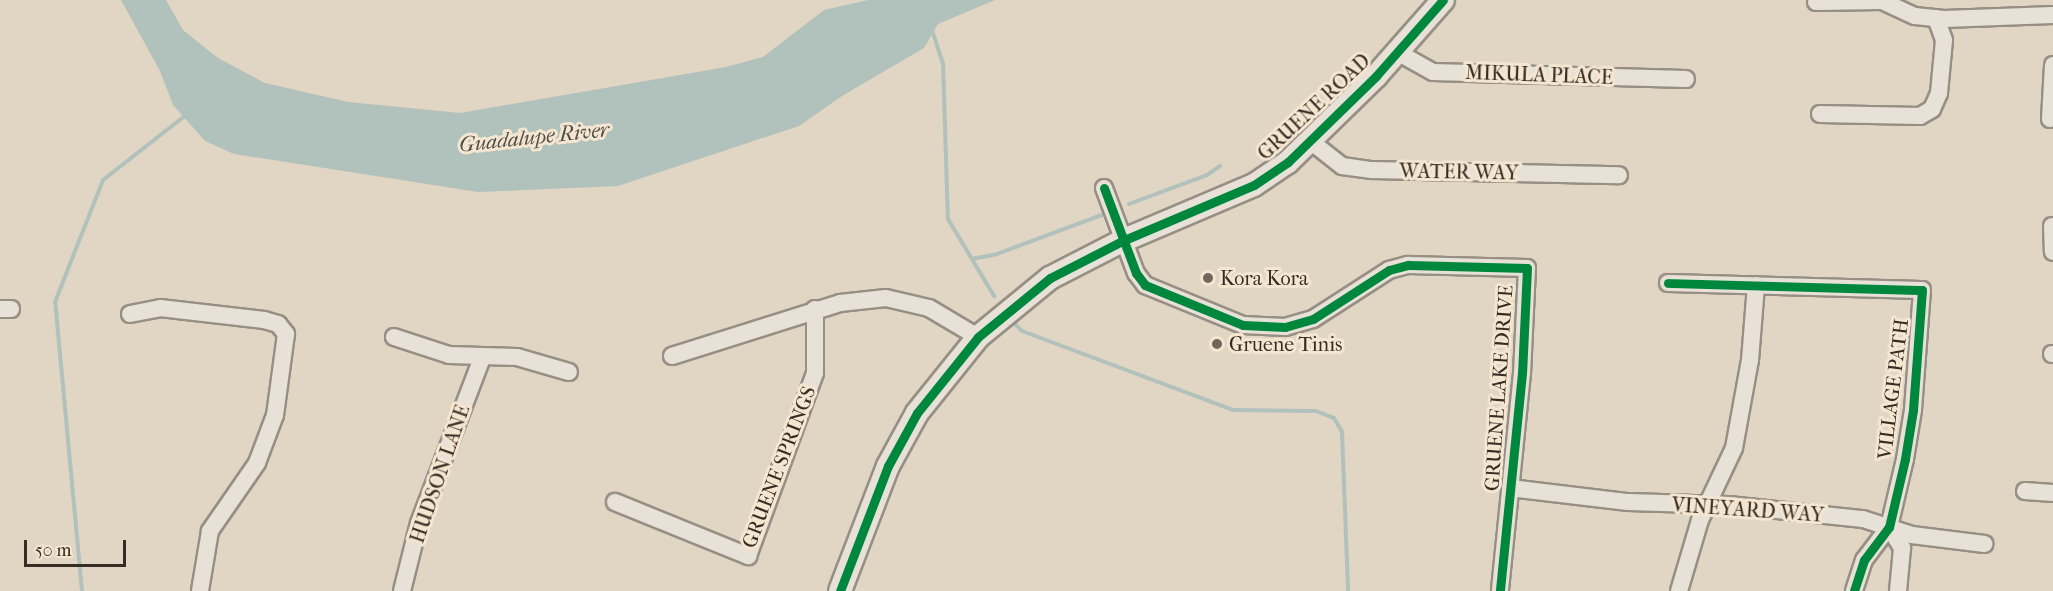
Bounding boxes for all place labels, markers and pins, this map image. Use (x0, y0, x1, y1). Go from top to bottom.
place label: Kora Kora (1220, 266, 1308, 290)
marker: Kora Kora (1201, 271, 1215, 285)
place label: Gruene Tinis (1229, 332, 1342, 356)
marker: Gruene Tinis (1210, 337, 1224, 351)

